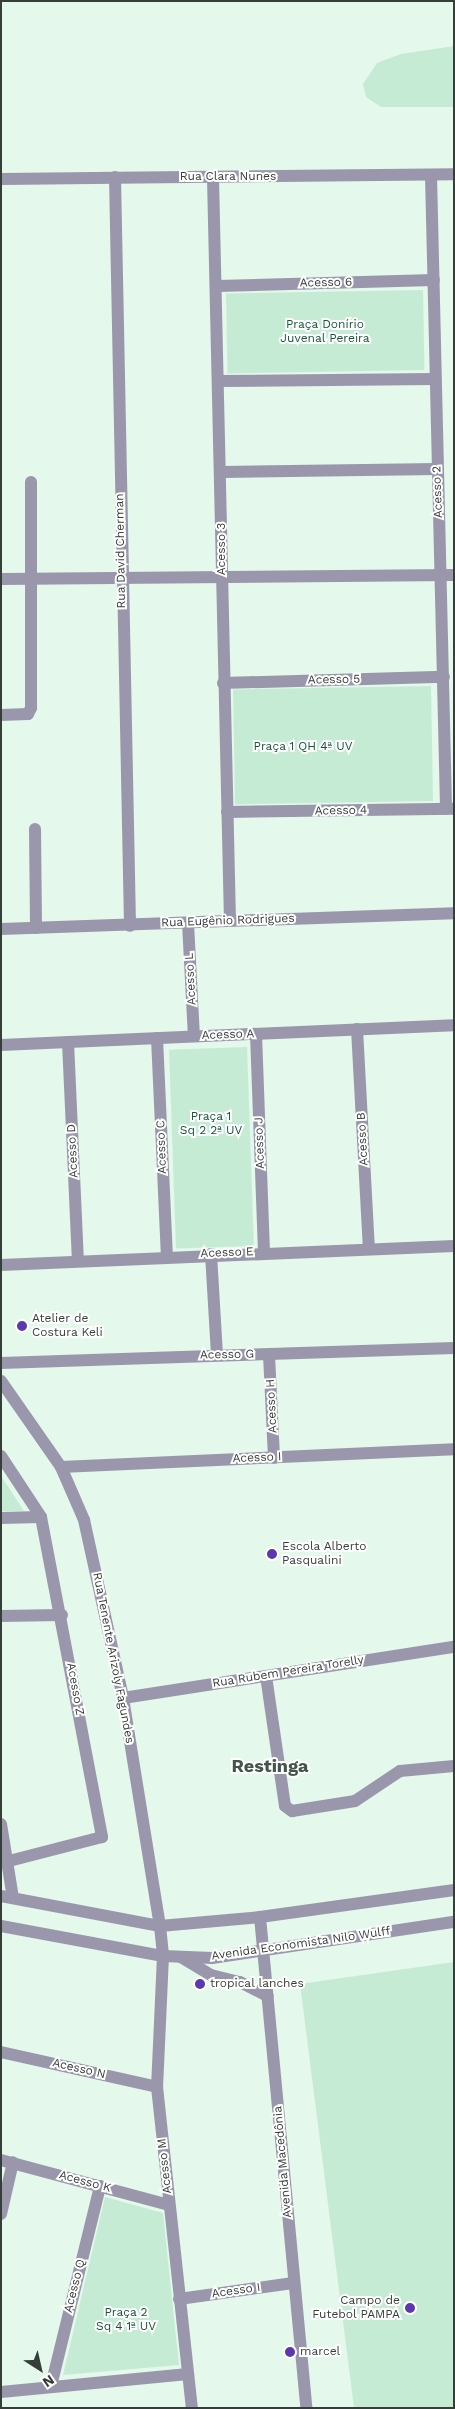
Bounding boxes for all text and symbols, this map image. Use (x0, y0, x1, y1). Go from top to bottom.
street label: Rua Clara Nunes (179, 170, 277, 184)
street label: Acesso 6 (300, 275, 352, 291)
park label: Praça Donírio Juvenal Pereira (280, 318, 370, 346)
street label: Acesso 2 (430, 466, 446, 518)
street label: Rua David Cherman (113, 493, 129, 609)
street label: Acesso 3 (215, 523, 229, 575)
street label: Acesso 5 (308, 672, 360, 688)
park label: Praça 1 QH 4ª UV (253, 740, 353, 754)
street label: Acesso 4 (315, 803, 367, 819)
street label: Rua Eugênio Rodrigues (161, 911, 295, 931)
street label: Acesso L (182, 952, 200, 1006)
street label: Acesso A (201, 1027, 255, 1043)
park label: Praça 1 Sq 2 2ª UV (180, 1110, 242, 1138)
street label: Acesso B (354, 1112, 372, 1166)
street label: Acesso J (252, 1117, 268, 1169)
street label: Acesso C (154, 1120, 170, 1174)
street label: Acesso D (64, 1124, 82, 1178)
street label: Acesso E (200, 1245, 254, 1261)
place label: Atelier de Costura Keli (32, 1312, 103, 1340)
marker: Atelier de Costura Keli (16, 1320, 28, 1332)
street label: Acesso G (200, 1347, 254, 1363)
street label: Acesso H (263, 1379, 281, 1433)
street label: Acesso I (232, 1450, 282, 1466)
place label: Escola Alberto Pasqualini (282, 1540, 367, 1568)
marker: Escola Alberto Pasqualini (266, 1548, 278, 1560)
street label: Rua Tenente Arizoly Fagundes (89, 1571, 137, 1745)
street label: Rua Rubem Pereira Torelly (211, 1653, 365, 1691)
street label: Acesso Z (63, 1662, 87, 1716)
district label: Restinga (231, 1755, 309, 1777)
street label: Avenida Economista Nilo Wulff (210, 1924, 392, 1964)
place label: tropical lanches (210, 1977, 304, 1991)
marker: tropical lanches (194, 1978, 206, 1990)
street label: Acesso N (51, 2056, 107, 2082)
street label: Avenida Macedônia (271, 2105, 295, 2219)
street label: Acesso M (155, 2138, 175, 2194)
street label: Acesso K (57, 2168, 113, 2196)
street label: Acesso Q (61, 2258, 89, 2314)
street label: Acesso I (211, 2280, 261, 2302)
place label: Campo de Futebol PAMPA (312, 2294, 400, 2322)
marker: Campo de Futebol PAMPA (404, 2302, 416, 2314)
park label: Praça 2 Sq 4 1ª UV (96, 2306, 156, 2334)
north arrow (15, 2344, 65, 2394)
place label: marcel (300, 2345, 340, 2359)
marker: marcel (284, 2346, 296, 2358)
text: N (40, 2372, 57, 2391)

